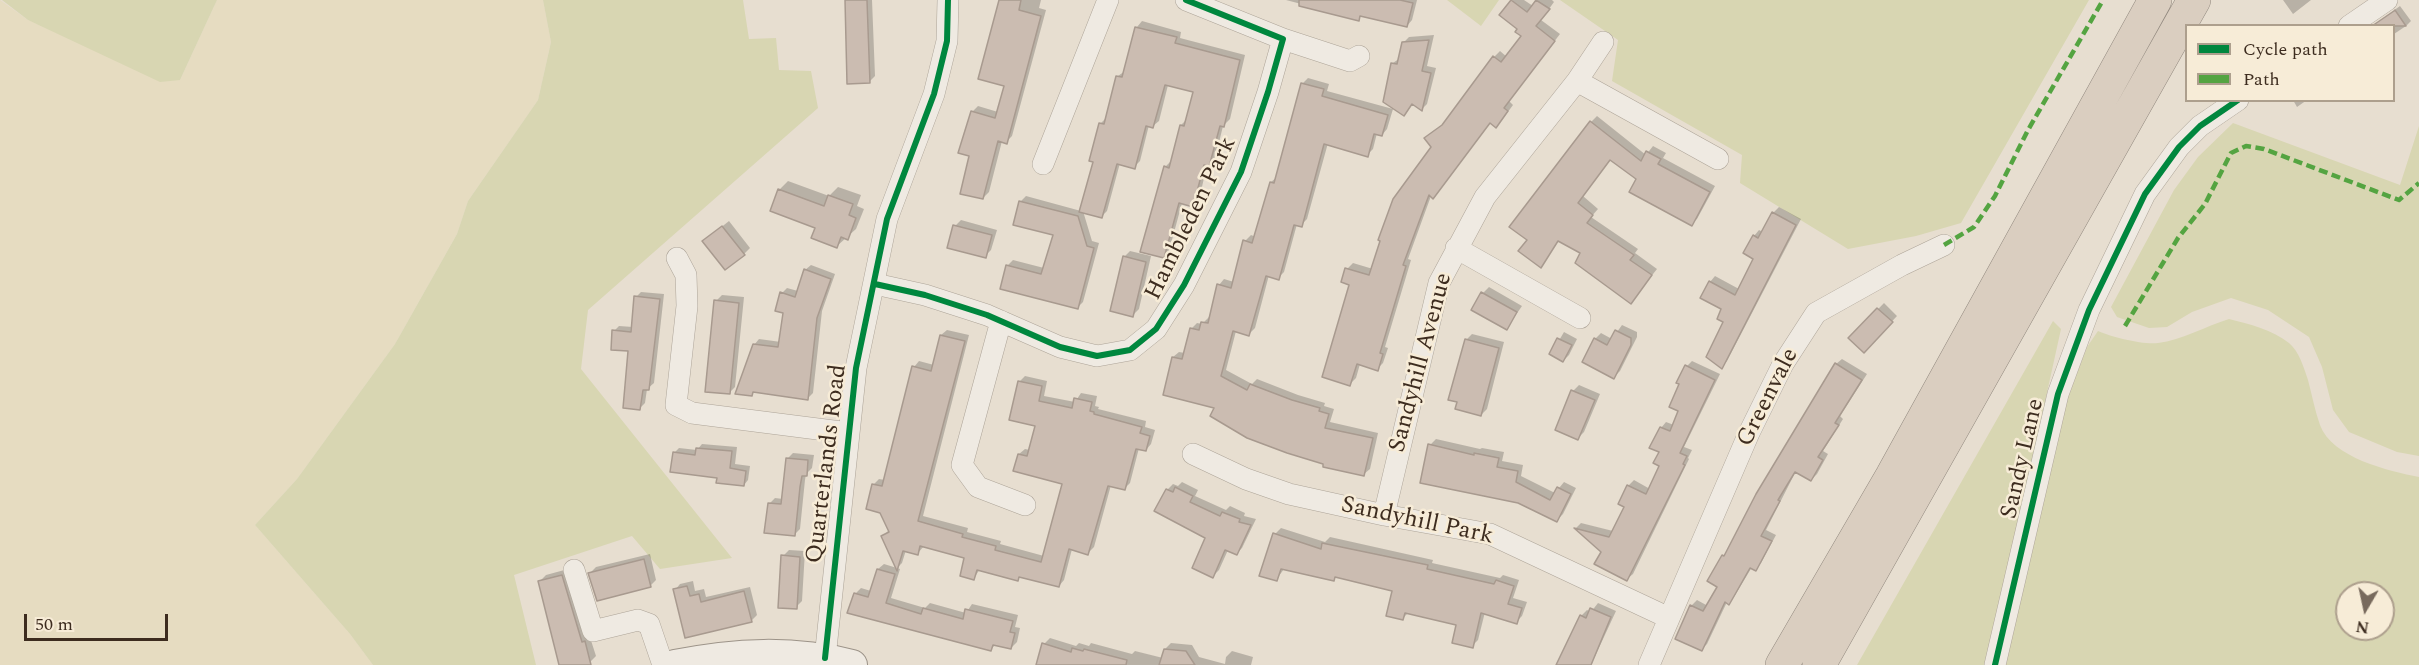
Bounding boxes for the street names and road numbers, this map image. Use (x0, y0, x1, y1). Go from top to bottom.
street label: Hambleden Park (1140, 133, 1244, 305)
street label: Sandyhill Avenue (1384, 270, 1460, 456)
street label: Greenvale (1732, 344, 1806, 452)
street label: Quarterlands Road (801, 363, 855, 565)
street label: Sandy Lane (1996, 396, 2052, 522)
street label: Sandyhill Park (1338, 492, 1496, 552)

